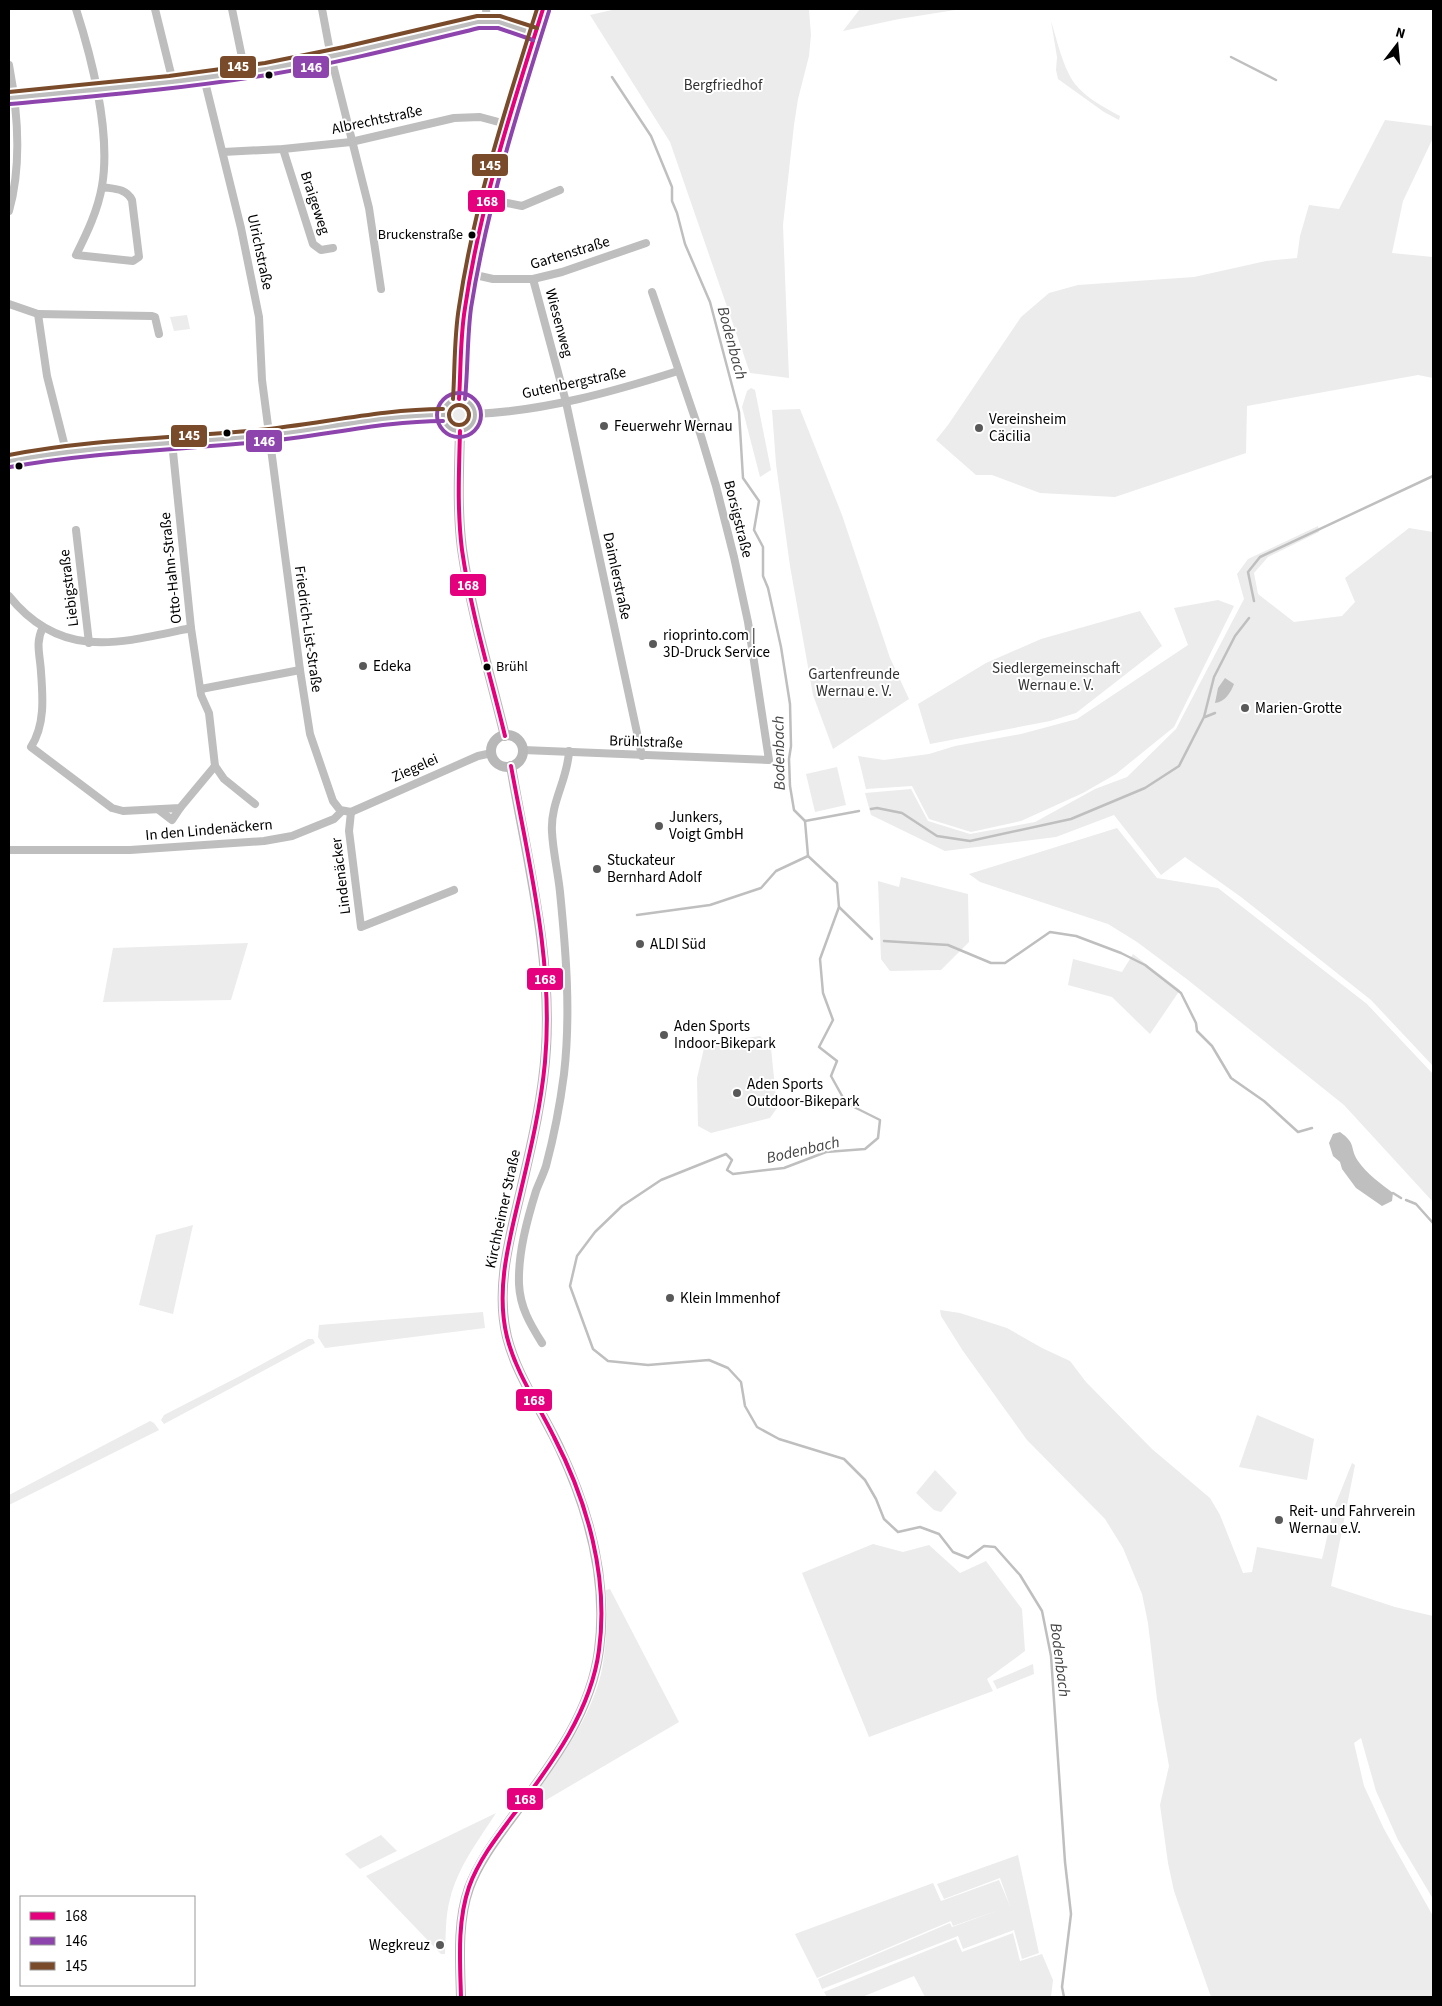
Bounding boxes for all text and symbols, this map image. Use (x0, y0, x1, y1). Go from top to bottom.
north arrow (1372, 20, 1422, 70)
text: N (1393, 23, 1408, 44)
line badge: 145 (219, 55, 257, 79)
line badge: 146 (292, 55, 330, 79)
text: 145 (227, 57, 249, 77)
text: 146 (300, 58, 322, 78)
unlabelled marker (264, 70, 274, 80)
park label: Bergfriedhof (684, 75, 763, 96)
street label: Albrechtstraße (330, 100, 424, 140)
line badge: 145 (471, 153, 509, 177)
text: 145 (479, 156, 501, 176)
street label: Braigeweg (295, 169, 335, 238)
line badge: 168 (467, 189, 506, 213)
text: 168 (476, 192, 498, 212)
street label: Ulrichstraße (242, 212, 278, 292)
place label: Bruckenstraße (378, 225, 463, 245)
marker: Bruckenstraße (467, 230, 477, 240)
street label: Gartenstraße (528, 231, 612, 275)
street label: Wiesenweg (540, 286, 578, 360)
water label: Bodenbach (712, 304, 752, 382)
street label: Gutenbergstraße (520, 362, 628, 404)
place label: Vereinsheim Cäcilia (989, 409, 1066, 447)
place label: Feuerwehr Wernau (614, 416, 733, 437)
marker: Feuerwehr Wernau (598, 420, 610, 432)
marker: Vereinsheim Cäcilia (973, 422, 985, 434)
line badge: 145 (170, 424, 208, 448)
text: 145 (178, 426, 200, 446)
unlabelled marker (222, 428, 232, 438)
line badge: 146 (245, 429, 283, 453)
text: 146 (253, 432, 275, 452)
unlabelled marker (14, 461, 24, 471)
street label: Borsigstraße (718, 478, 758, 560)
street label: Otto-Hahn-Straße (155, 511, 187, 625)
street label: Daimlerstraße (597, 530, 637, 622)
street label: Liebigstraße (54, 548, 84, 628)
street label: Friedrich-List-Straße (289, 564, 327, 694)
line badge: 168 (449, 573, 487, 597)
text: 168 (457, 576, 479, 596)
place label: rioprinto.com | 3D-Druck Service (663, 625, 770, 663)
marker: rioprinto.com | 3D-Druck Service (647, 638, 659, 650)
place label: Edeka (373, 656, 411, 677)
place label: Brühl (496, 657, 528, 677)
park label: Siedlergemeinschaft Wernau e. V. (992, 658, 1120, 696)
marker: Edeka (357, 660, 369, 672)
marker: Brühl (482, 662, 492, 672)
park label: Gartenfreunde Wernau e. V. (808, 664, 900, 702)
place label: Marien-Grotte (1255, 698, 1342, 719)
marker: Marien-Grotte (1239, 702, 1251, 714)
water label: Bodenbach (767, 716, 791, 790)
street label: Brühlstraße (609, 730, 683, 754)
street label: Ziegelei (388, 748, 442, 788)
place label: Junkers, Voigt GmbH (669, 807, 744, 845)
street label: In den Lindenäckern (144, 814, 274, 846)
marker: Junkers, Voigt GmbH (653, 820, 665, 832)
street label: Lindenäcker (326, 836, 356, 916)
place label: Stuckateur Bernhard Adolf (607, 850, 702, 888)
marker: Stuckateur Bernhard Adolf (591, 863, 603, 875)
place label: ALDI Süd (650, 934, 706, 955)
marker: ALDI Süd (634, 938, 646, 950)
line badge: 168 (526, 967, 564, 991)
text: 168 (534, 970, 556, 990)
place label: Aden Sports Indoor-Bikepark (674, 1016, 776, 1054)
marker: Aden Sports Indoor-Bikepark (658, 1029, 670, 1041)
place label: Aden Sports Outdoor-Bikepark (747, 1074, 860, 1112)
marker: Aden Sports Outdoor-Bikepark (731, 1087, 743, 1099)
water label: Bodenbach (764, 1131, 842, 1169)
street label: Kirchheimer Straße (480, 1148, 526, 1270)
place label: Klein Immenhof (680, 1288, 781, 1309)
marker: Klein Immenhof (664, 1292, 676, 1304)
line badge: 168 (515, 1388, 553, 1412)
text: 168 (523, 1391, 545, 1411)
place label: Reit- und Fahrverein Wernau e.V. (1289, 1501, 1416, 1539)
marker: Reit- und Fahrverein Wernau e.V. (1273, 1514, 1285, 1526)
water label: Bodenbach (1045, 1622, 1075, 1698)
line badge: 168 (506, 1787, 544, 1811)
text: 168 (514, 1790, 536, 1810)
legend (20, 1896, 195, 1986)
text: 168 (65, 1906, 87, 1927)
text: 146 (65, 1931, 87, 1952)
place label: Wegkreuz (369, 1935, 430, 1956)
marker: Wegkreuz (434, 1939, 446, 1951)
text: 145 (65, 1956, 87, 1977)

